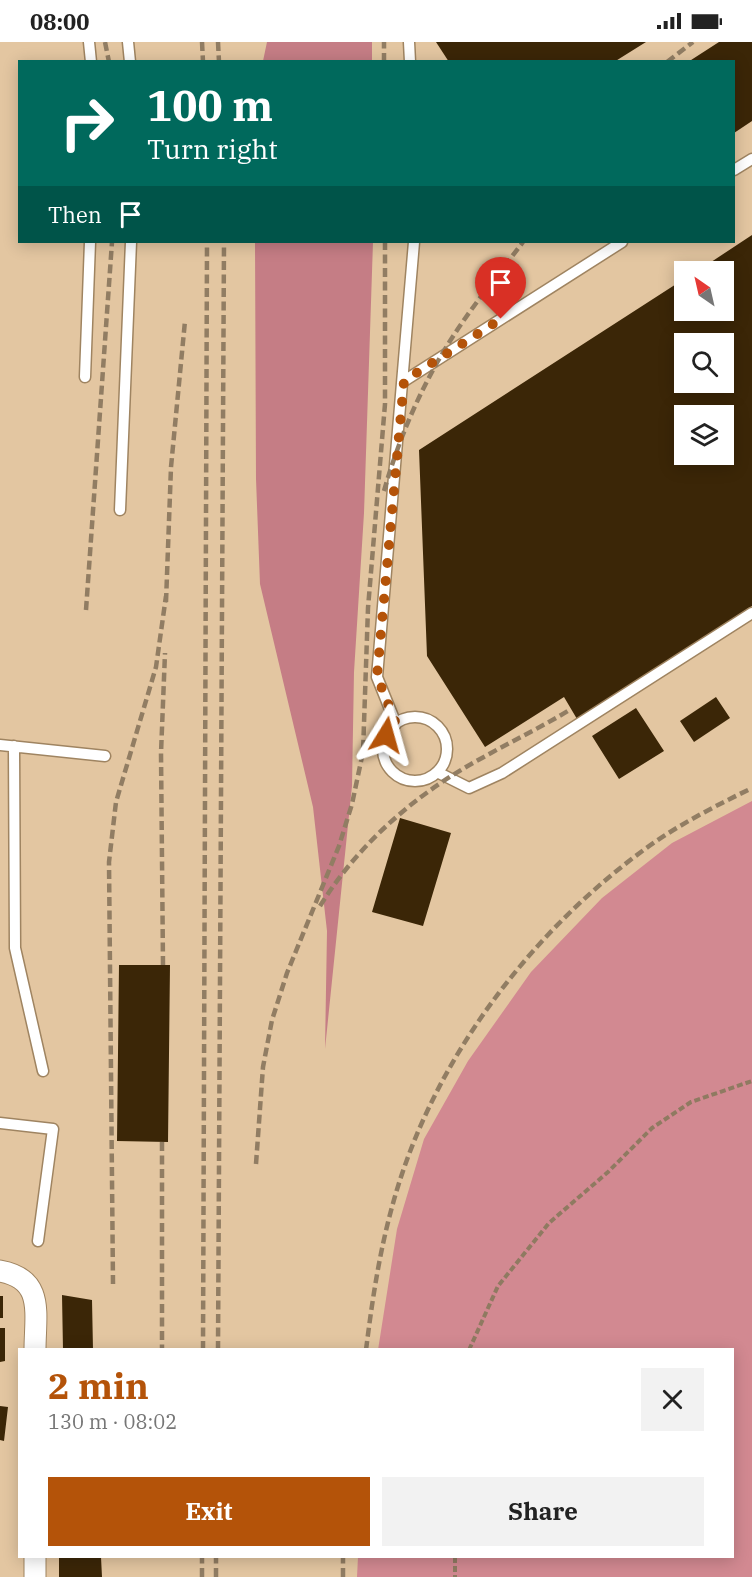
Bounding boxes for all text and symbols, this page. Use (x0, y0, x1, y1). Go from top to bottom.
text: 08:00 (30, 7, 89, 36)
text: 100 m (147, 78, 273, 133)
icon: right (48, 84, 126, 162)
text: Turn right (147, 131, 278, 166)
icon: arrive (114, 198, 147, 231)
text: Then (48, 200, 102, 229)
pin (475, 257, 526, 319)
north arrow (674, 261, 734, 321)
map controls (674, 261, 734, 465)
icon: arrive (484, 266, 517, 299)
button: search (674, 333, 734, 393)
button: layers (674, 405, 734, 465)
position arrow (354, 703, 418, 767)
text: 2 min (48, 1362, 149, 1409)
button: close (641, 1368, 704, 1431)
text: 130 m · 08:02 (48, 1408, 177, 1435)
button: Exit (48, 1477, 370, 1546)
button: Share (382, 1477, 704, 1546)

